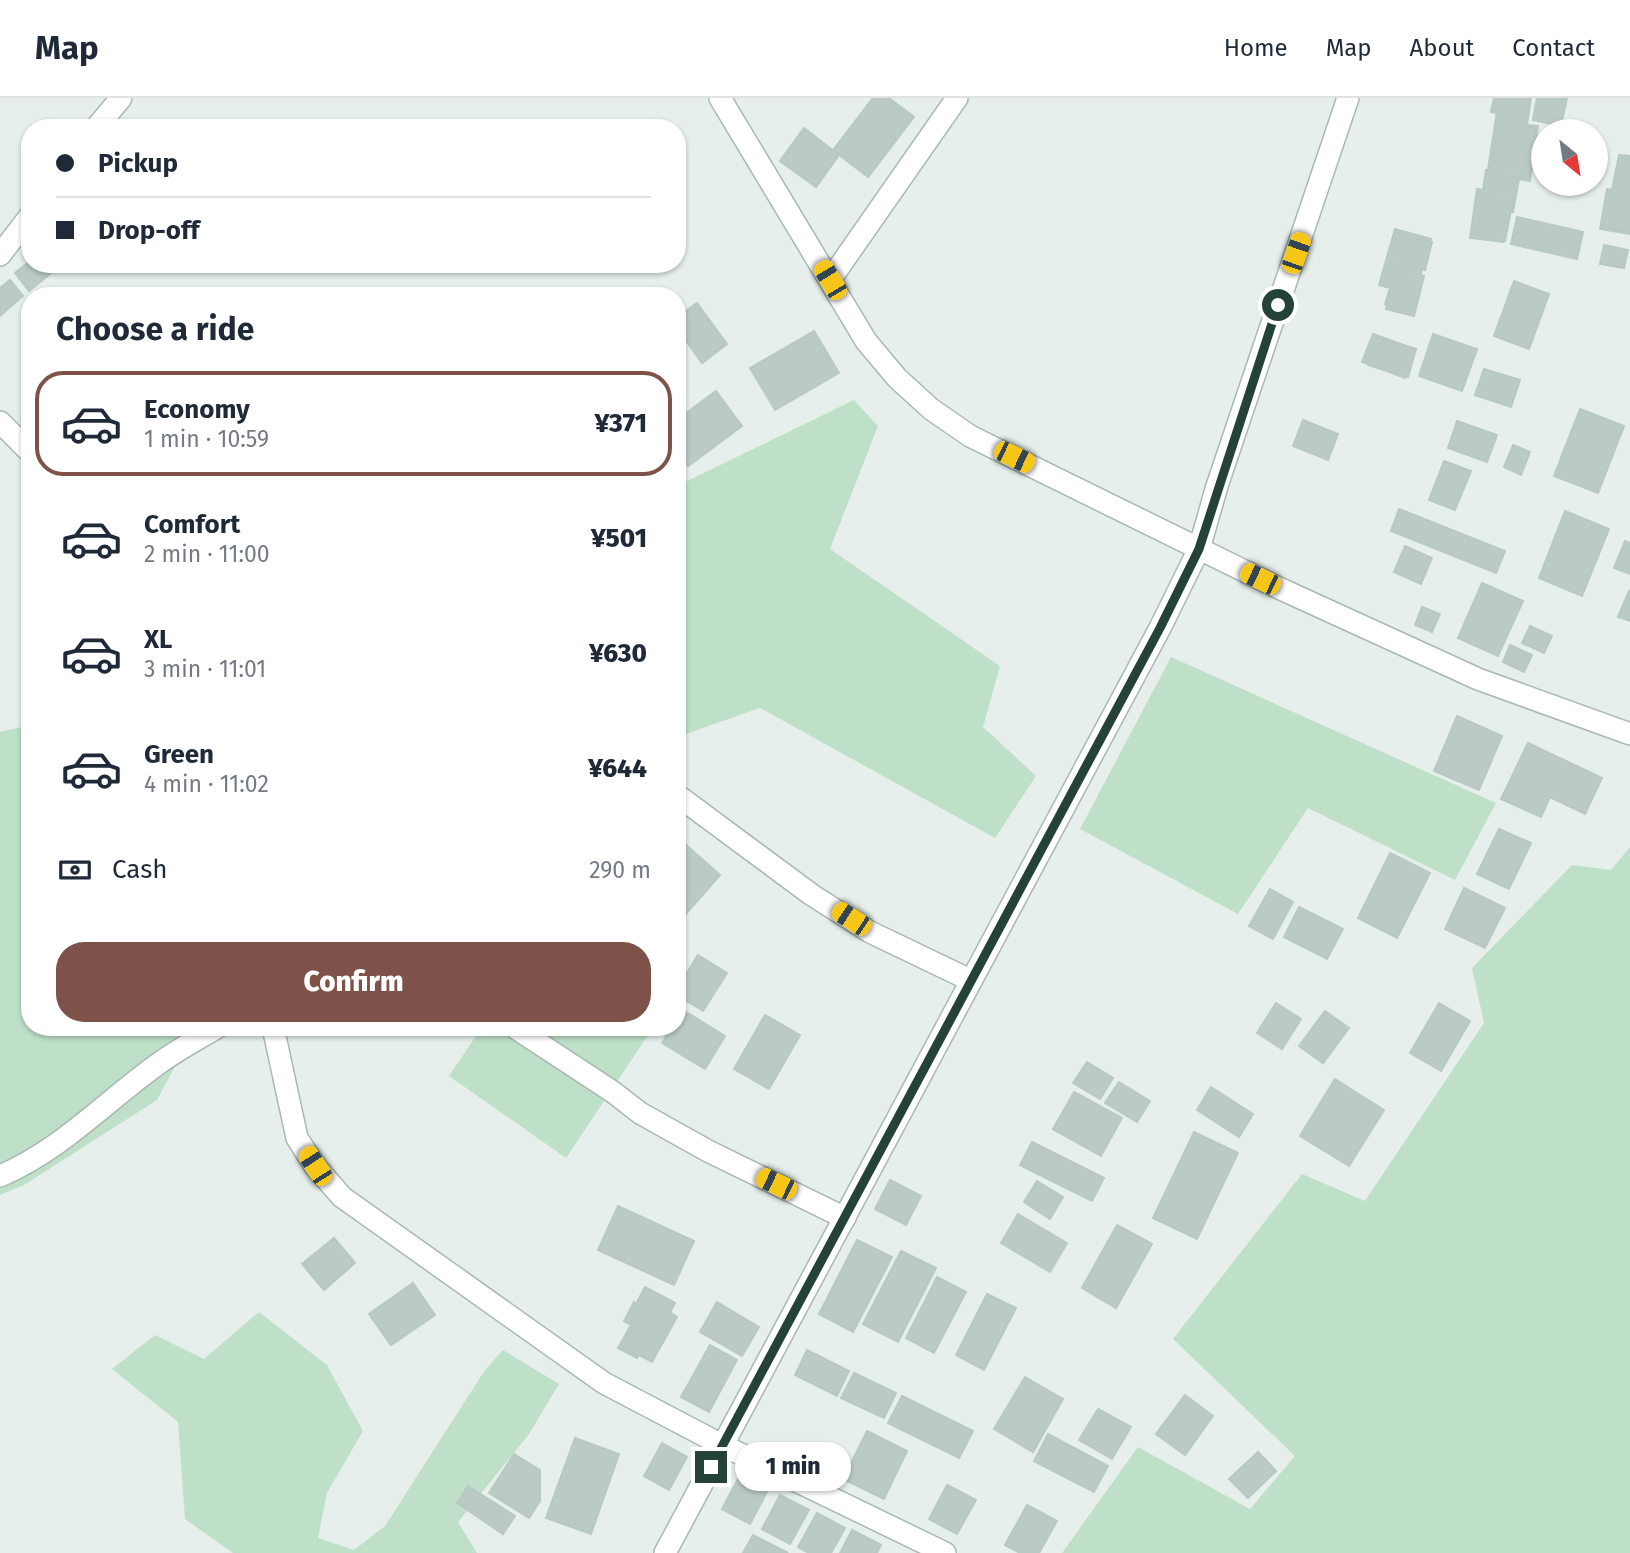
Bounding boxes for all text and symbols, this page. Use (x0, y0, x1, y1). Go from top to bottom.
text: Map (35, 28, 99, 68)
text: Home (1224, 34, 1288, 62)
text: Map (1326, 34, 1372, 62)
text: About (1410, 34, 1474, 62)
text: Contact (1512, 34, 1595, 62)
north arrow (1531, 119, 1608, 196)
map controls (1531, 119, 1608, 196)
text: Pickup (98, 148, 178, 179)
text: Drop-off (98, 215, 200, 246)
car (1280, 230, 1313, 276)
car (811, 257, 850, 303)
route start (1262, 289, 1294, 321)
text: Choose a ride (56, 310, 254, 348)
icon: car (60, 392, 123, 455)
text: Economy (144, 394, 250, 425)
text: ¥371 (594, 408, 647, 439)
text: 1 min · 10:59 (144, 425, 269, 453)
car (991, 438, 1038, 476)
icon: car (60, 507, 123, 570)
text: Comfort (144, 509, 240, 540)
text: ¥501 (591, 523, 647, 554)
text: 2 min · 11:00 (144, 540, 270, 568)
car (1237, 560, 1284, 598)
icon: car (60, 622, 123, 685)
text: XL (144, 624, 172, 655)
text: ¥630 (589, 638, 647, 669)
text: 3 min · 11:01 (144, 655, 266, 683)
icon: car (60, 737, 123, 800)
text: Green (144, 739, 214, 770)
text: ¥644 (588, 753, 647, 784)
text: 4 min · 11:02 (144, 770, 269, 798)
icon: cash (56, 851, 94, 889)
text: Cash (112, 854, 168, 885)
text: 290 m (589, 856, 651, 884)
car (828, 899, 875, 939)
button: Confirm (56, 942, 651, 1022)
car (295, 1143, 336, 1189)
car (753, 1165, 800, 1203)
callout: 1 min (736, 1442, 851, 1492)
route end (695, 1451, 727, 1483)
text: 1 min (765, 1452, 821, 1480)

